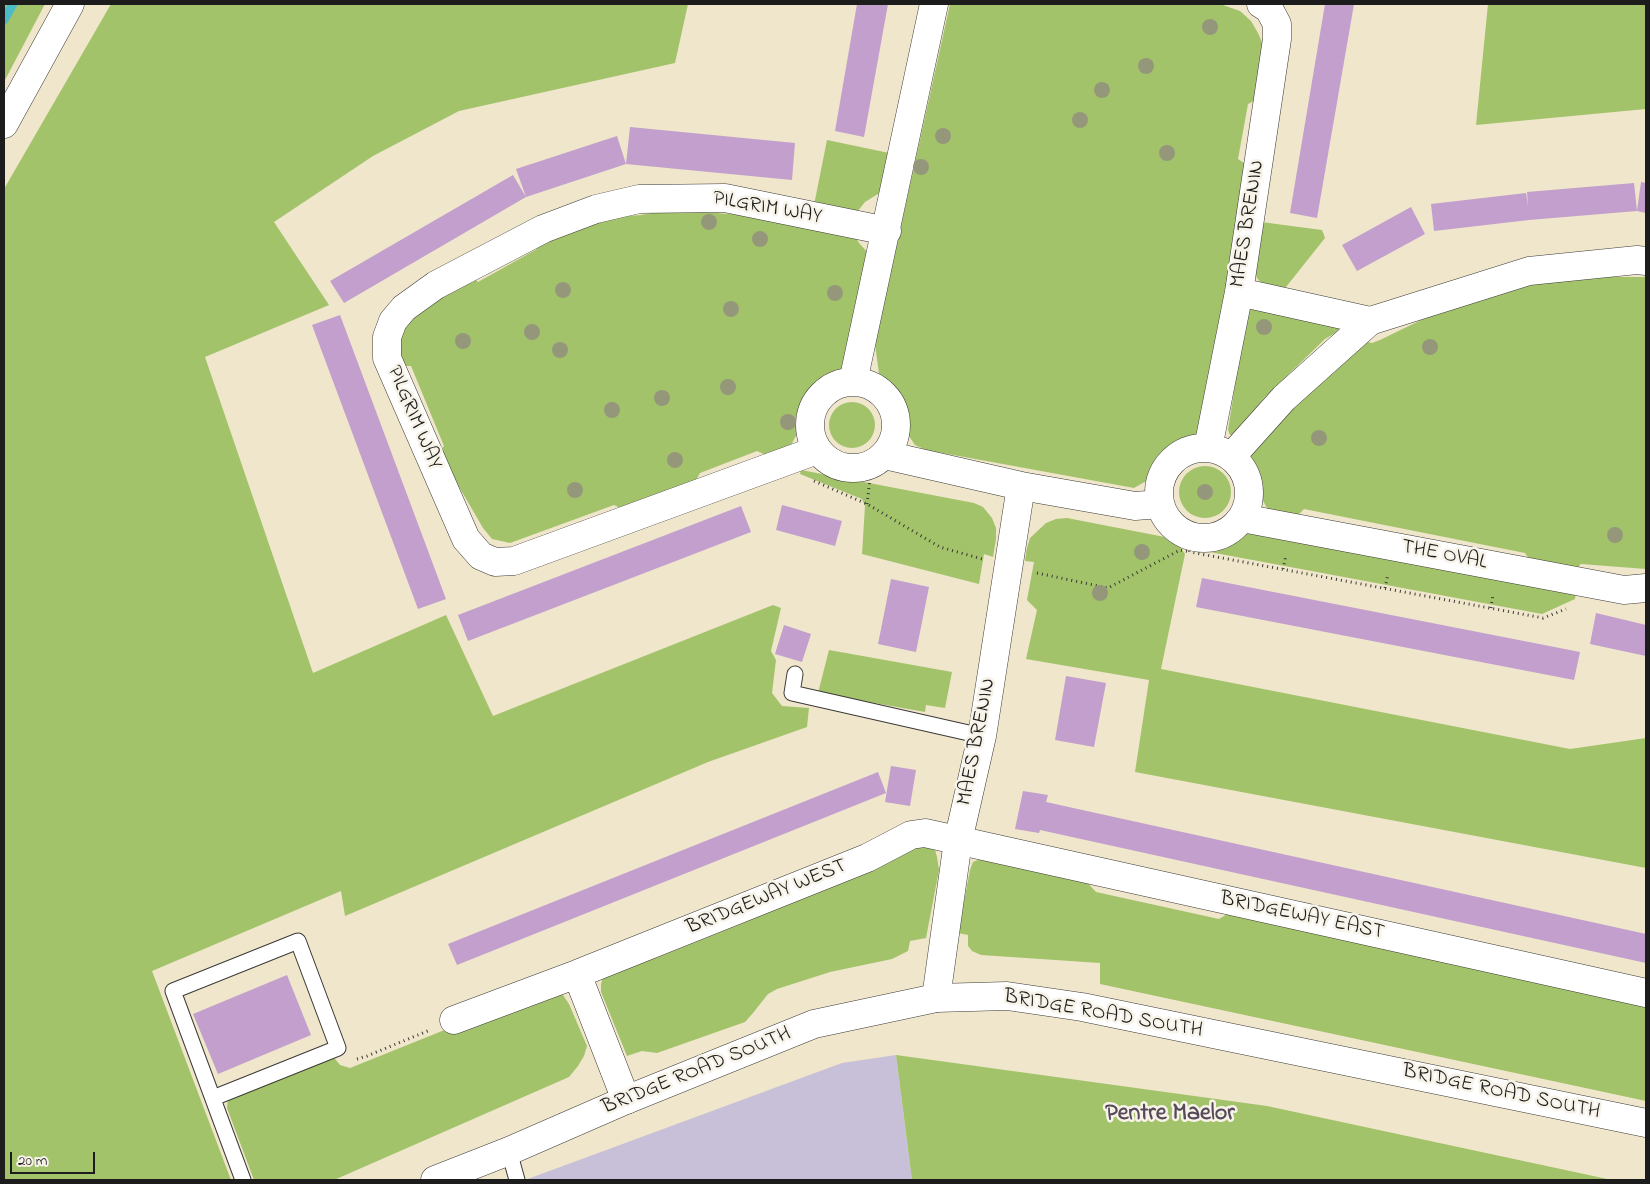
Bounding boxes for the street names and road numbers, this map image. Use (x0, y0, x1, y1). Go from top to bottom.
street label: MAES BRENIN (1226, 158, 1272, 290)
street label: PILGRIM WAY (711, 187, 823, 231)
street label: PILGRIM WAY (380, 362, 446, 474)
street label: THE OVAL (1399, 535, 1489, 577)
street label: MAES BRENIN (953, 676, 1003, 808)
street label: BRIDGEWAY WEST (683, 854, 851, 942)
street label: BRIDGEWAY EAST (1218, 887, 1386, 947)
street label: BRIDGE ROAD SOUTH (1002, 985, 1204, 1045)
street label: BRIDGE ROAD SOUTH (599, 1023, 795, 1121)
street label: BRIDGE ROAD SOUTH (1400, 1060, 1602, 1126)

